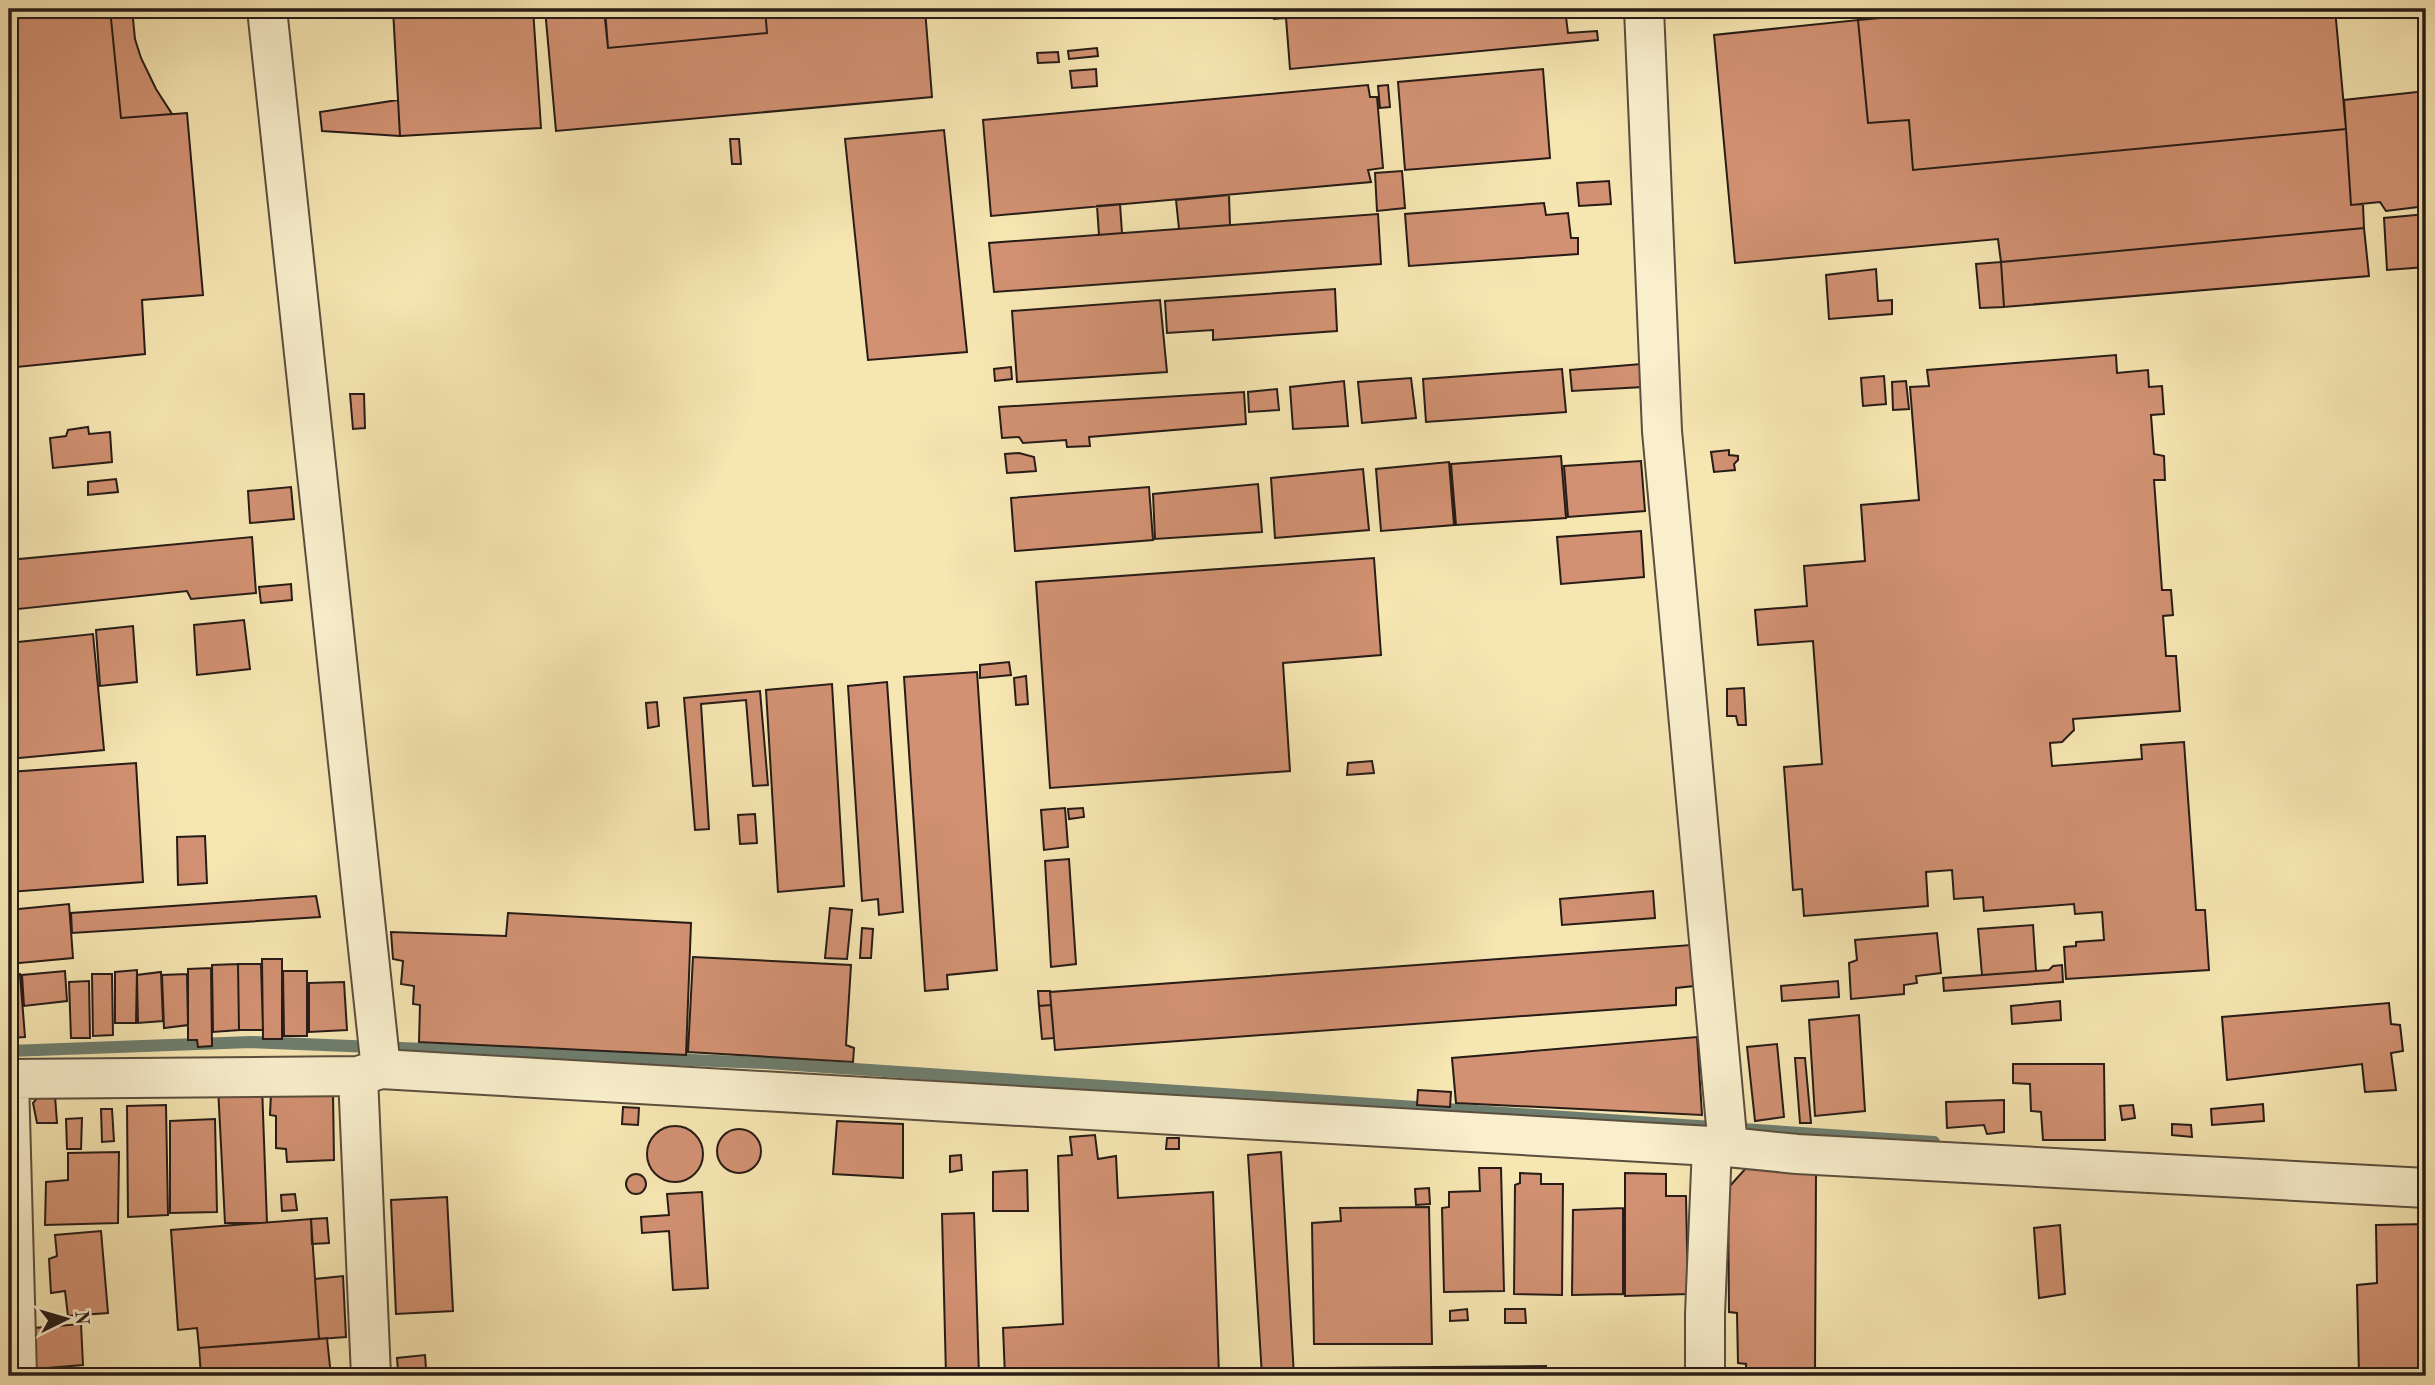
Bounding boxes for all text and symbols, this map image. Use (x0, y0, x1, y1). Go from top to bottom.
north arrow (32, 1284, 102, 1354)
text: N (70, 1310, 91, 1326)

